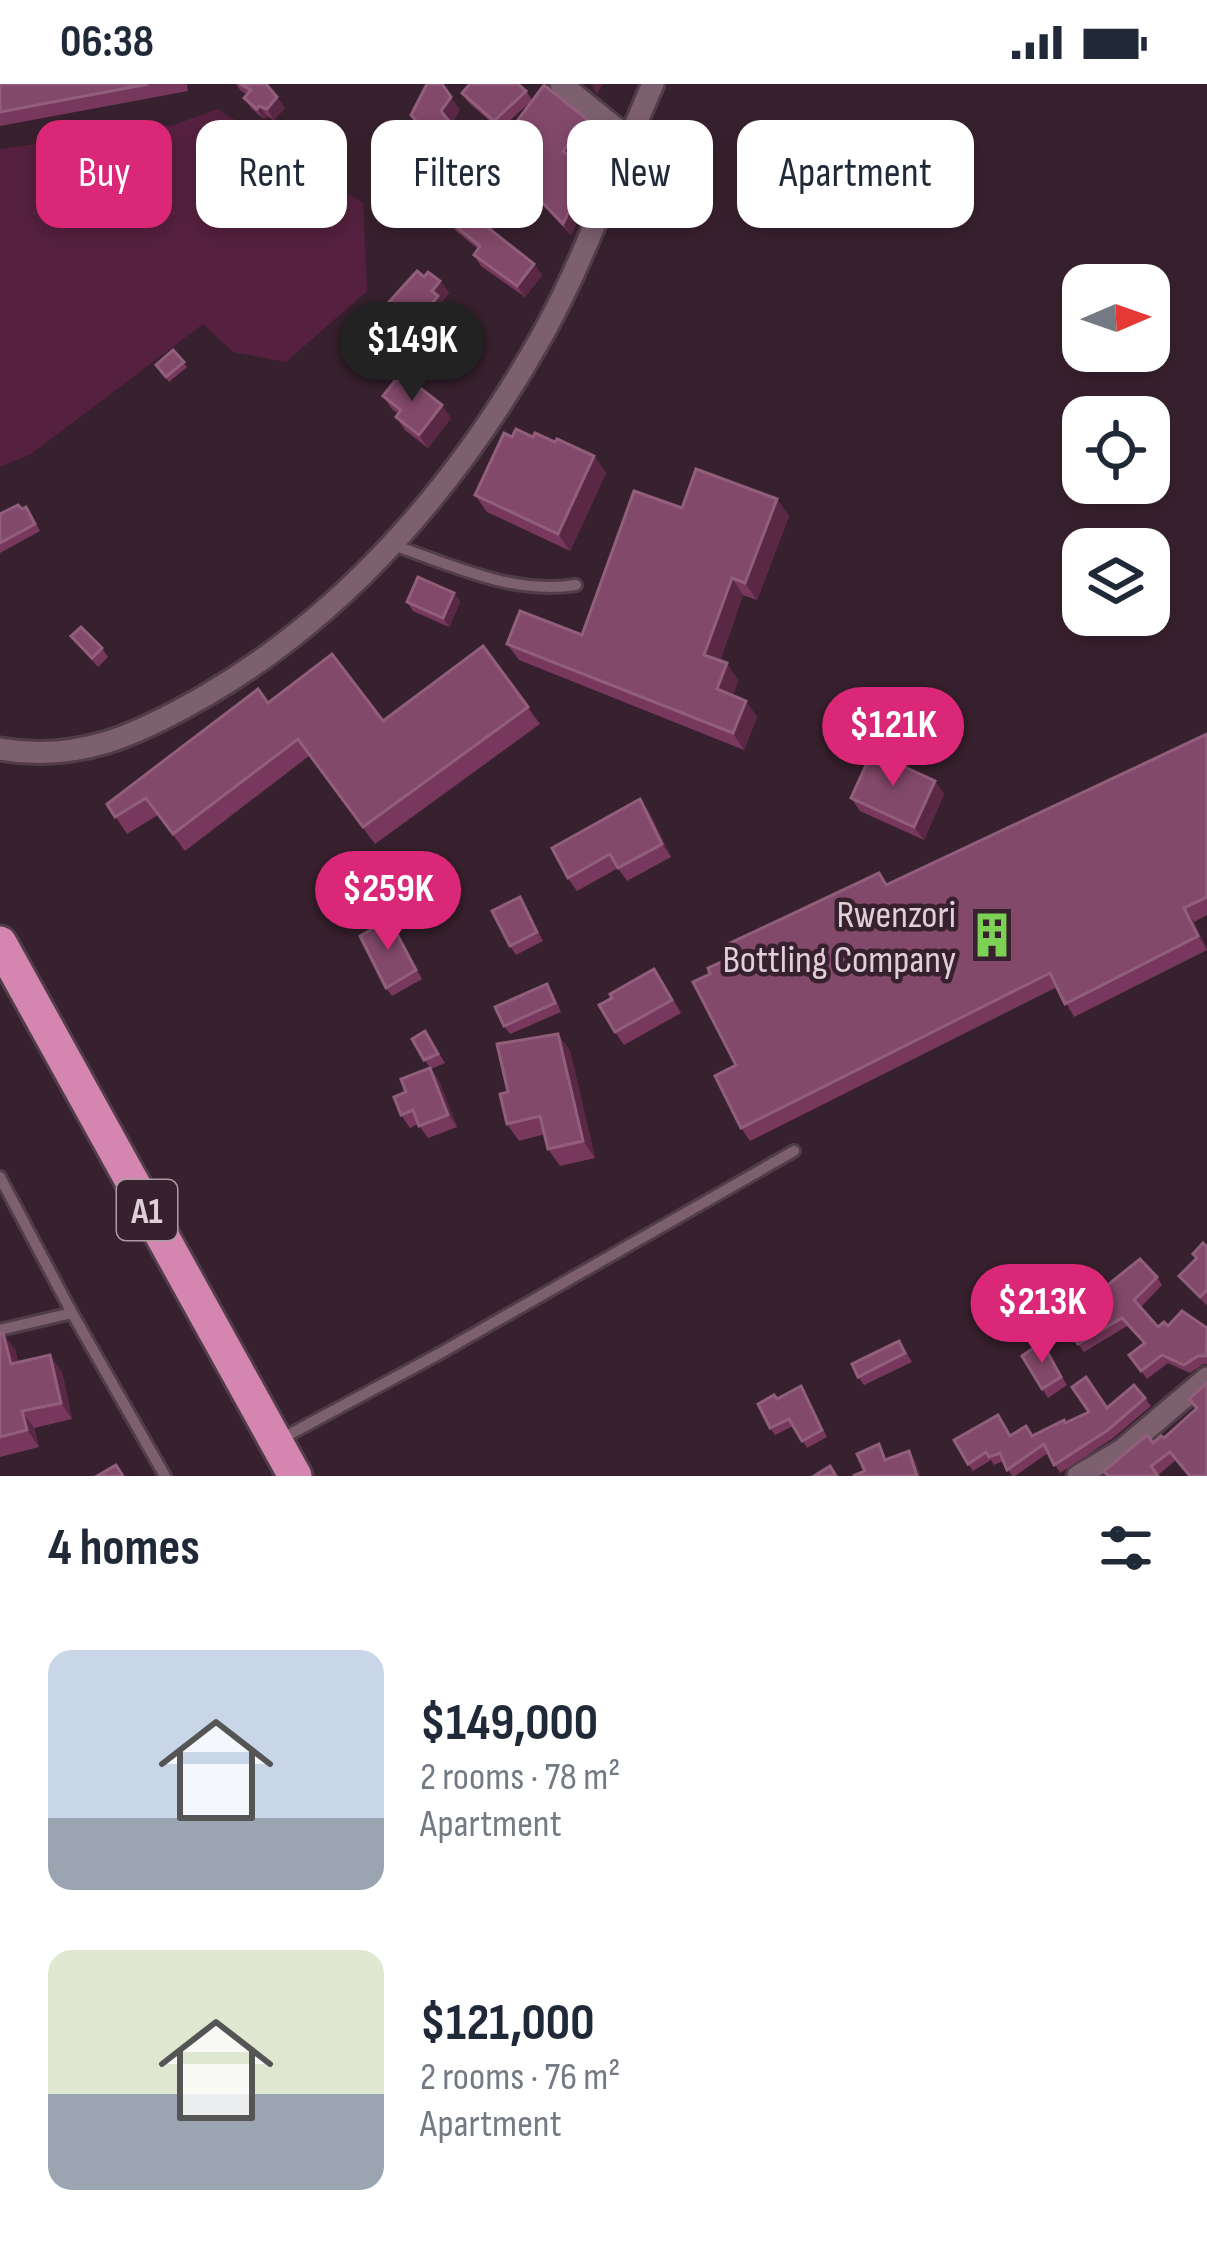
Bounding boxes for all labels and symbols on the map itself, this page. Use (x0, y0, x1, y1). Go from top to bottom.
north arrow (1062, 264, 1170, 372)
pin: $149K (328, 302, 496, 404)
pin: $121K (809, 687, 977, 789)
pin: $259K (304, 851, 472, 953)
place label: Rwenzori Bottling Company (722, 892, 956, 984)
building icon: Rwenzori Bottling Company (967, 910, 1017, 960)
road number: A1 (117, 1180, 177, 1240)
pin: $213K (958, 1264, 1126, 1366)

